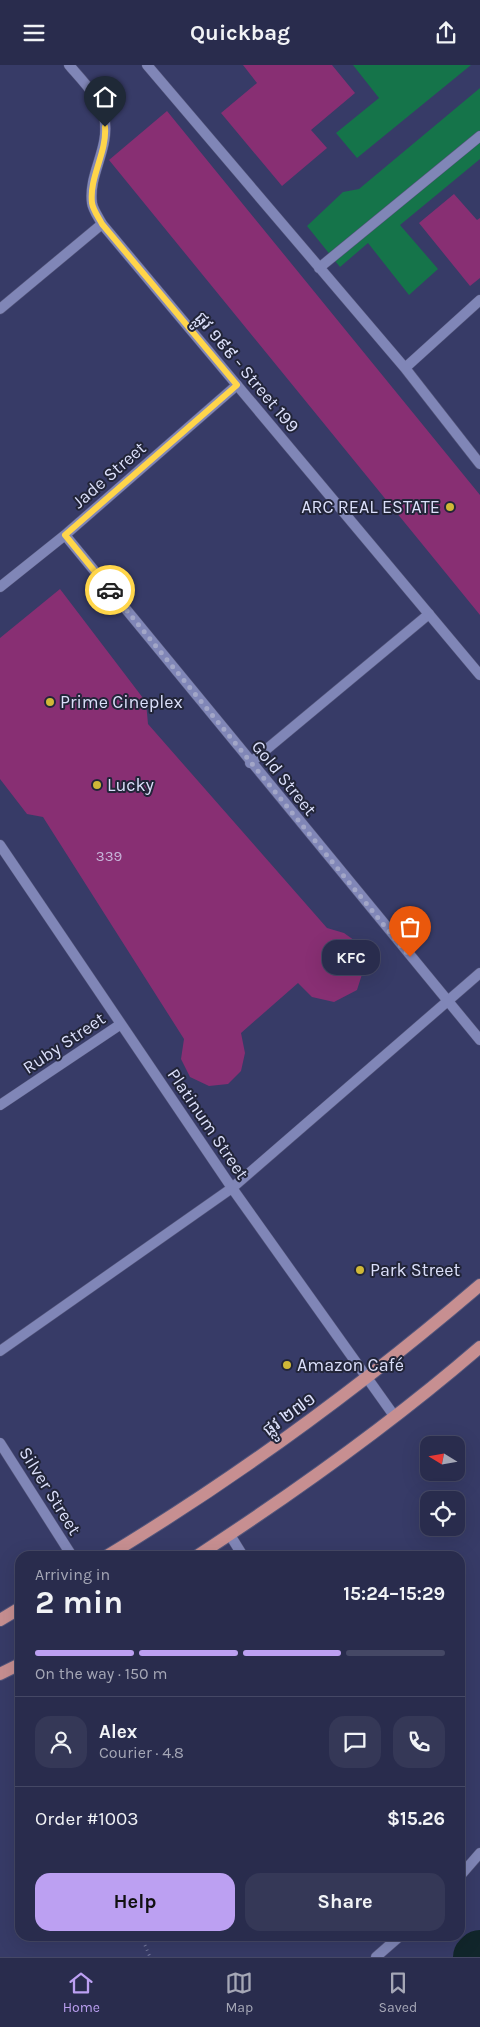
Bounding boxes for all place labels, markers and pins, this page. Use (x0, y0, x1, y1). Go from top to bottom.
pin (84, 76, 126, 127)
place label: ARC REAL ESTATE (301, 496, 440, 518)
marker: ARC REAL ESTATE (444, 501, 456, 513)
place label: Prime Cineplex (60, 691, 183, 713)
marker: Prime Cineplex (44, 696, 56, 708)
place label: Lucky (107, 774, 154, 796)
marker: Lucky (91, 779, 103, 791)
pin (389, 906, 431, 957)
callout: KFC (322, 939, 380, 975)
place label: Park Street (370, 1259, 460, 1281)
marker: Park Street (354, 1264, 366, 1276)
place label: Amazon Café (297, 1354, 404, 1376)
marker: Amazon Café (281, 1359, 293, 1371)

